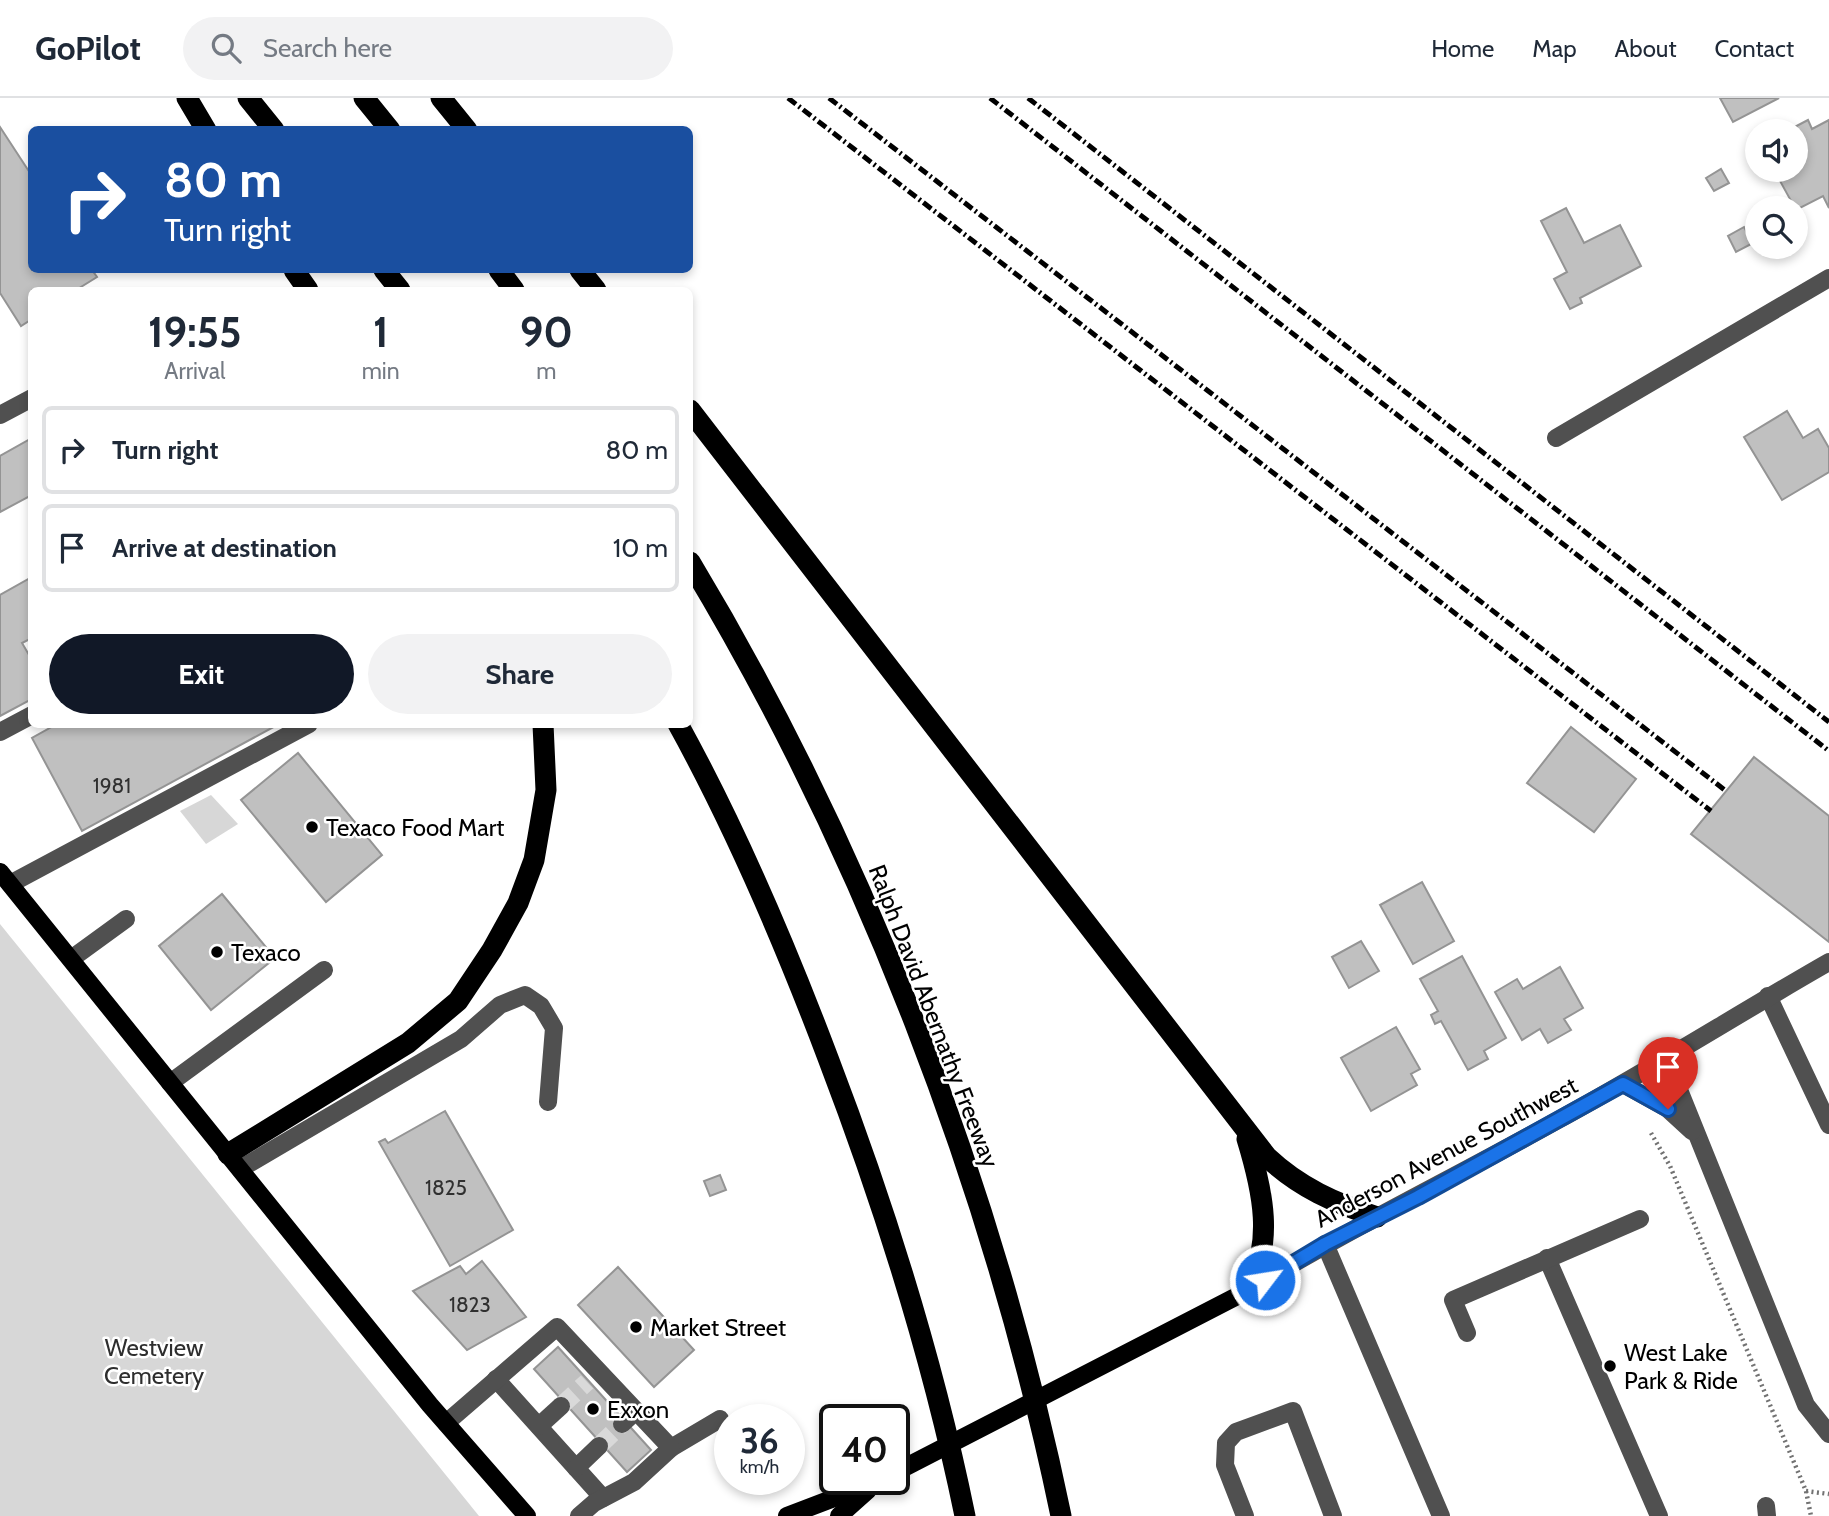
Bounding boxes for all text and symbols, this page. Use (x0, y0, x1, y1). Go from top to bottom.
search box (183, 17, 673, 80)
text: GoPilot (35, 28, 141, 68)
icon: search (207, 29, 245, 67)
text: Search here (263, 32, 392, 64)
text: Home (1431, 34, 1494, 63)
text: Map (1532, 34, 1577, 63)
text: About (1615, 34, 1677, 63)
text: Contact (1715, 34, 1794, 63)
map controls (1745, 119, 1808, 259)
button: sound (1745, 119, 1808, 182)
text: 80 m (164, 150, 282, 209)
icon: right (49, 154, 140, 245)
button: search (1745, 196, 1808, 259)
text: Turn right (164, 210, 291, 249)
text: 19:55 (148, 306, 242, 358)
text: 1 (373, 306, 388, 358)
text: 90 (520, 306, 573, 358)
text: Arrival (164, 357, 225, 385)
text: min (362, 357, 400, 385)
text: m (536, 357, 556, 385)
icon: right (53, 431, 91, 469)
text: Turn right (112, 434, 218, 466)
text: 80 m (605, 434, 668, 466)
icon: arrive (53, 529, 91, 567)
text: Arrive at destination (112, 532, 337, 564)
text: 10 m (613, 532, 668, 564)
button: Exit (49, 634, 354, 714)
button: Share (368, 634, 672, 714)
house number: 1981 (93, 773, 131, 798)
place label: Texaco Food Mart (326, 813, 504, 842)
marker: Texaco Food Mart (304, 819, 320, 835)
street label: Ralph David Abernathy Freeway (863, 860, 1005, 1172)
place label: Texaco (231, 938, 301, 967)
marker: Texaco (209, 944, 225, 960)
pin (1638, 1037, 1698, 1109)
icon: arrive (1649, 1048, 1687, 1086)
street label: Anderson Avenue Southwest (1310, 1070, 1582, 1234)
house number: 1825 (425, 1175, 467, 1200)
position arrow (1228, 1243, 1302, 1317)
house number: 1823 (449, 1292, 491, 1317)
place label: Market Street (650, 1313, 786, 1342)
marker: Market Street (628, 1319, 644, 1335)
park label: Westview Cemetery (104, 1333, 204, 1390)
place label: West Lake Park & Ride (1624, 1338, 1738, 1395)
marker: West Lake Park & Ride (1602, 1358, 1618, 1374)
place label: Exxon (607, 1395, 669, 1424)
marker: Exxon (585, 1401, 601, 1417)
speed limit sign: 40 (819, 1404, 910, 1495)
text: 36 (740, 1419, 779, 1462)
text: km/h (740, 1456, 779, 1478)

